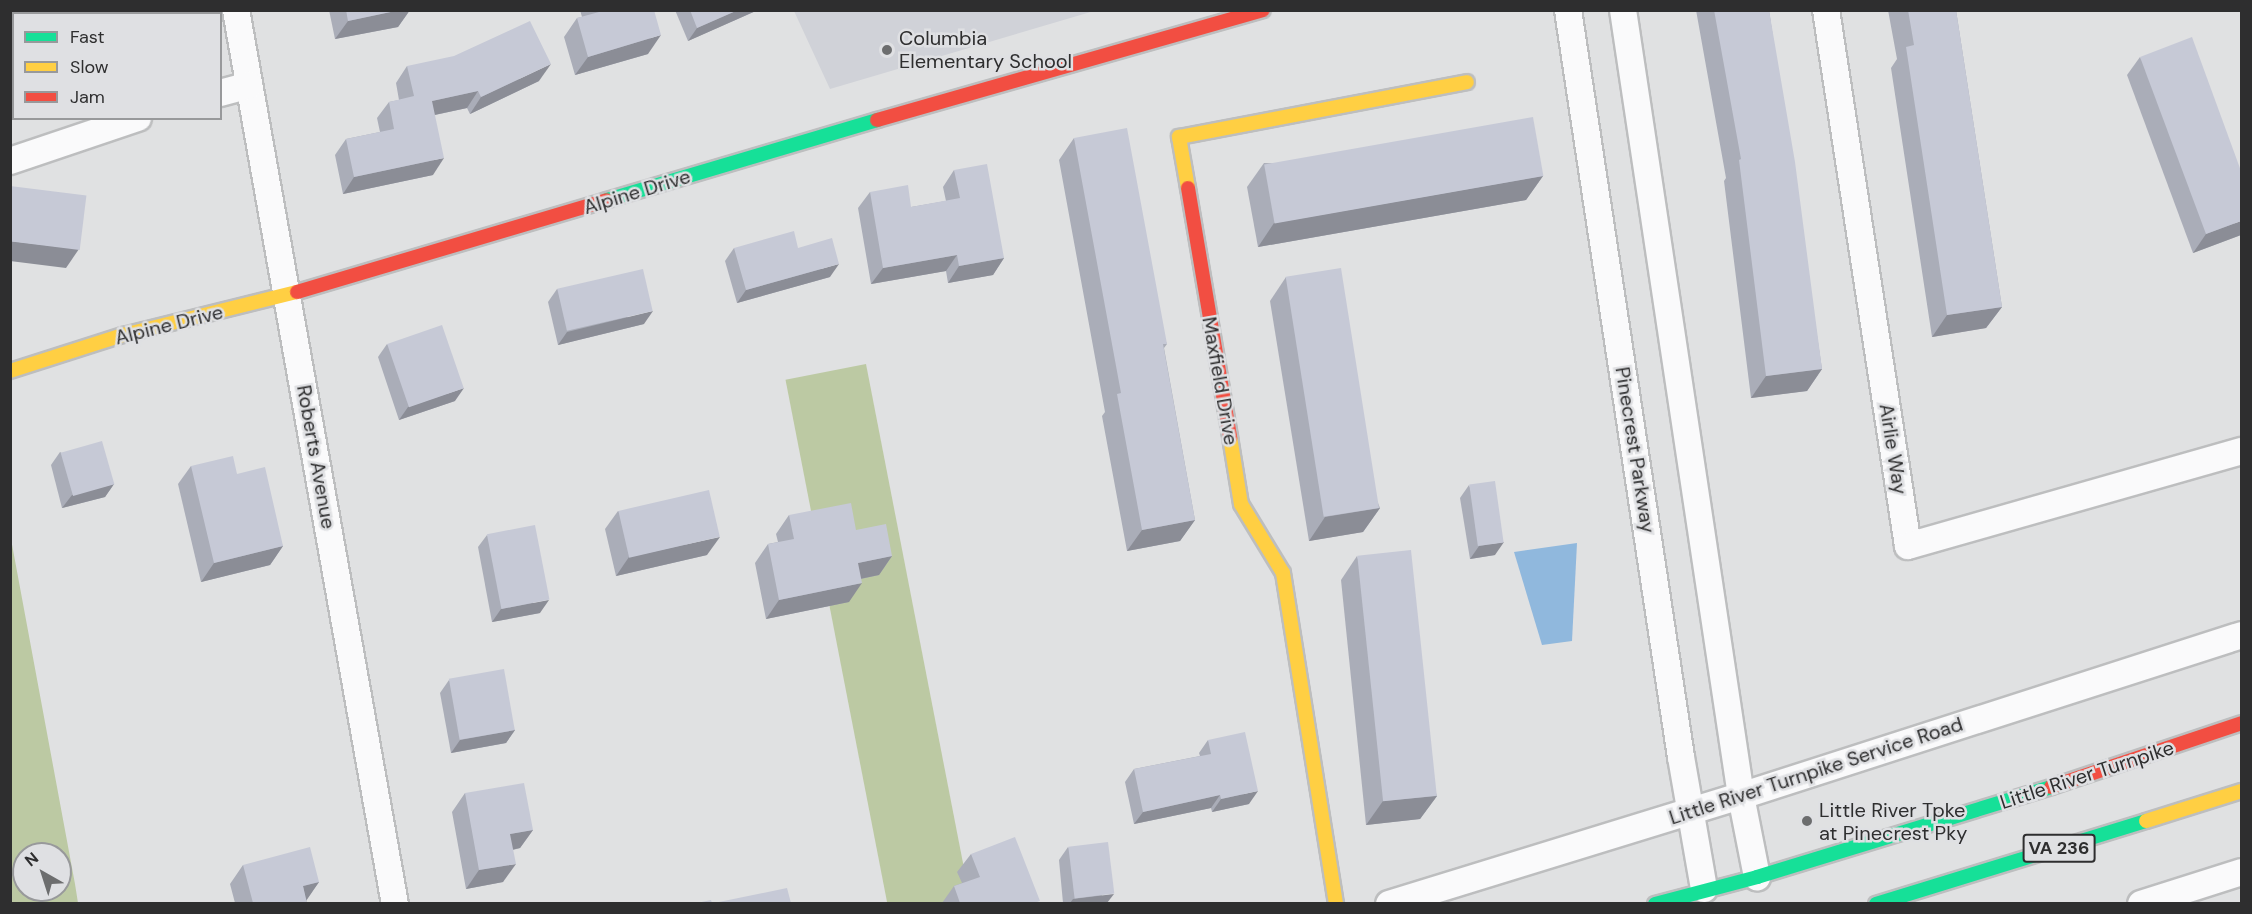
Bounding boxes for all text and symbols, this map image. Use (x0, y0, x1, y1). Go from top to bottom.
legend (12, 12, 222, 120)
text: Fast (70, 25, 105, 49)
place label: Columbia Elementary School (899, 27, 1072, 74)
marker: Columbia Elementary School (880, 43, 894, 57)
text: Slow (70, 55, 109, 79)
text: Jam (70, 85, 105, 109)
street label: Alpine Drive (581, 164, 693, 220)
street label: Alpine Drive (112, 300, 226, 350)
street label: Maxfield Drive (1197, 315, 1243, 447)
street label: Pinecrest Parkway (1610, 365, 1660, 535)
street label: Roberts Avenue (292, 383, 340, 531)
street label: Airlie Way (1874, 402, 1912, 496)
street label: Little River Turnpike Service Road (1666, 712, 1966, 830)
street label: Little River Turnpike (1997, 736, 2177, 814)
place label: Little River Tpke at Pinecrest Pky (1819, 798, 1967, 845)
marker: Little River Tpke at Pinecrest Pky (1800, 814, 1814, 828)
road number: VA 236 (2022, 833, 2096, 863)
north arrow (12, 842, 72, 902)
text: N (20, 847, 43, 871)

